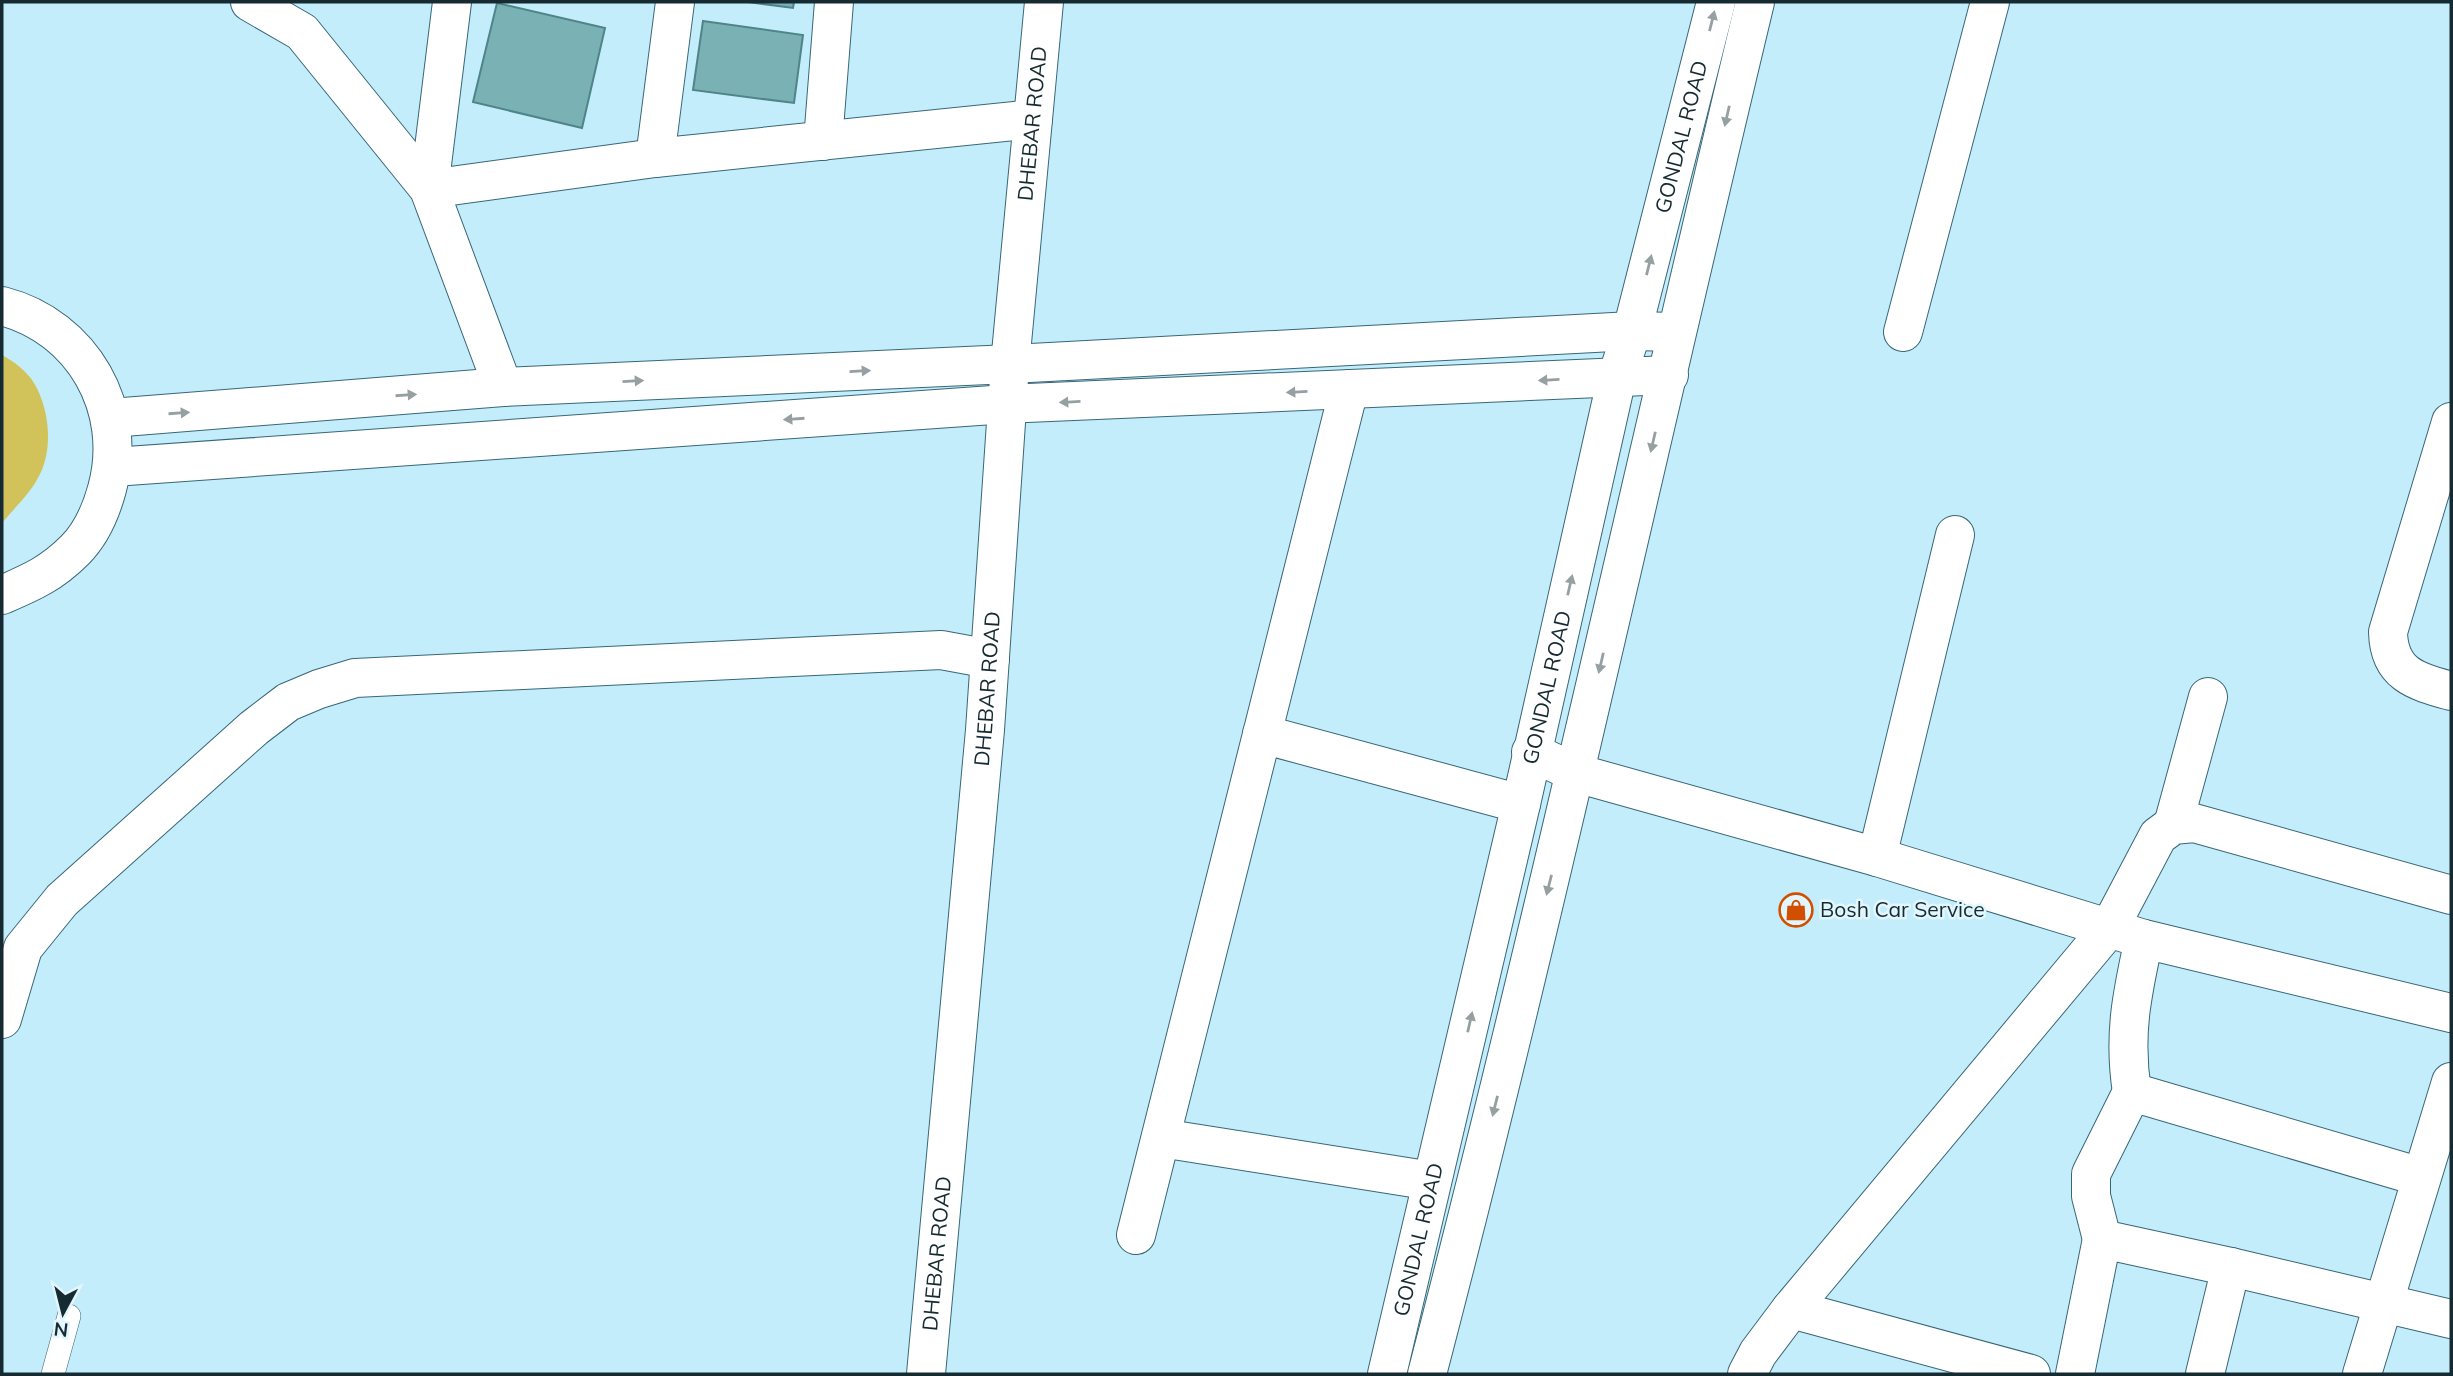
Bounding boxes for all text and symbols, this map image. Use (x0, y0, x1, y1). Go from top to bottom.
one-way arrow (1707, 10, 1717, 31)
street label: DHEBAR ROAD (1011, 45, 1052, 202)
street label: GONDAL ROAD (1649, 57, 1713, 216)
one-way arrow (1722, 105, 1733, 127)
one-way arrow (1644, 254, 1655, 276)
one-way arrow (849, 366, 871, 377)
one-way arrow (1538, 375, 1560, 386)
one-way arrow (622, 376, 644, 387)
one-way arrow (1286, 386, 1308, 397)
one-way arrow (395, 389, 417, 400)
one-way arrow (1059, 396, 1081, 407)
one-way arrow (168, 407, 190, 418)
one-way arrow (783, 414, 805, 425)
one-way arrow (1647, 431, 1658, 453)
one-way arrow (1565, 574, 1576, 596)
street label: GONDAL ROAD (1516, 608, 1576, 766)
street label: DHEBAR ROAD (968, 610, 1005, 767)
one-way arrow (1596, 652, 1607, 674)
one-way arrow (1543, 874, 1554, 896)
shop icon: Bosh Car Service (1777, 891, 1815, 929)
place label: Bosh Car Service (1820, 896, 1985, 922)
one-way arrow (1464, 1011, 1475, 1033)
one-way arrow (1490, 1095, 1501, 1117)
street label: GONDAL ROAD (1387, 1160, 1448, 1319)
street label: DHEBAR ROAD (916, 1175, 956, 1332)
north arrow (28, 1278, 98, 1348)
text: N (52, 1317, 70, 1343)

